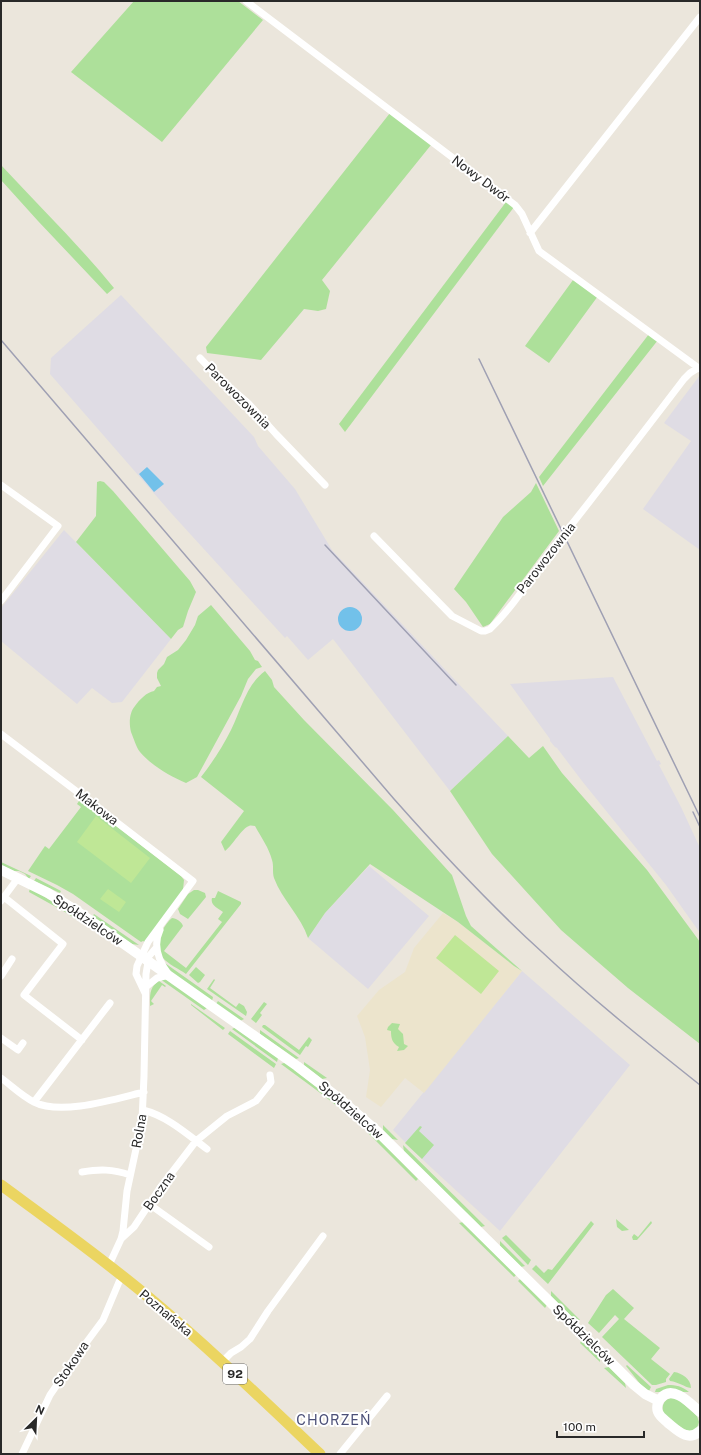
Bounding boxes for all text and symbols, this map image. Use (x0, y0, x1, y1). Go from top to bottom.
street label: Nowy Dwór (449, 152, 513, 206)
street label: Parowozownia (202, 360, 274, 432)
street label: Parowozownia (514, 519, 578, 597)
street label: Makowa (73, 786, 121, 828)
street label: Spółdzielców (50, 891, 126, 949)
street label: Spółdzielców (316, 1078, 386, 1142)
street label: Rolna (129, 1113, 149, 1149)
street label: Boczna (140, 1169, 178, 1213)
street label: Poznańska (136, 1286, 196, 1340)
street label: Spółdzielców (550, 1302, 618, 1368)
street label: Stokowa (50, 1338, 92, 1390)
road number: 92 (223, 1364, 247, 1384)
north arrow (16, 1399, 56, 1439)
text: N (34, 1403, 46, 1417)
district label: CHORZEŃ (296, 1411, 372, 1428)
scale bar (557, 1413, 644, 1439)
text: 100 m (563, 1420, 596, 1434)

